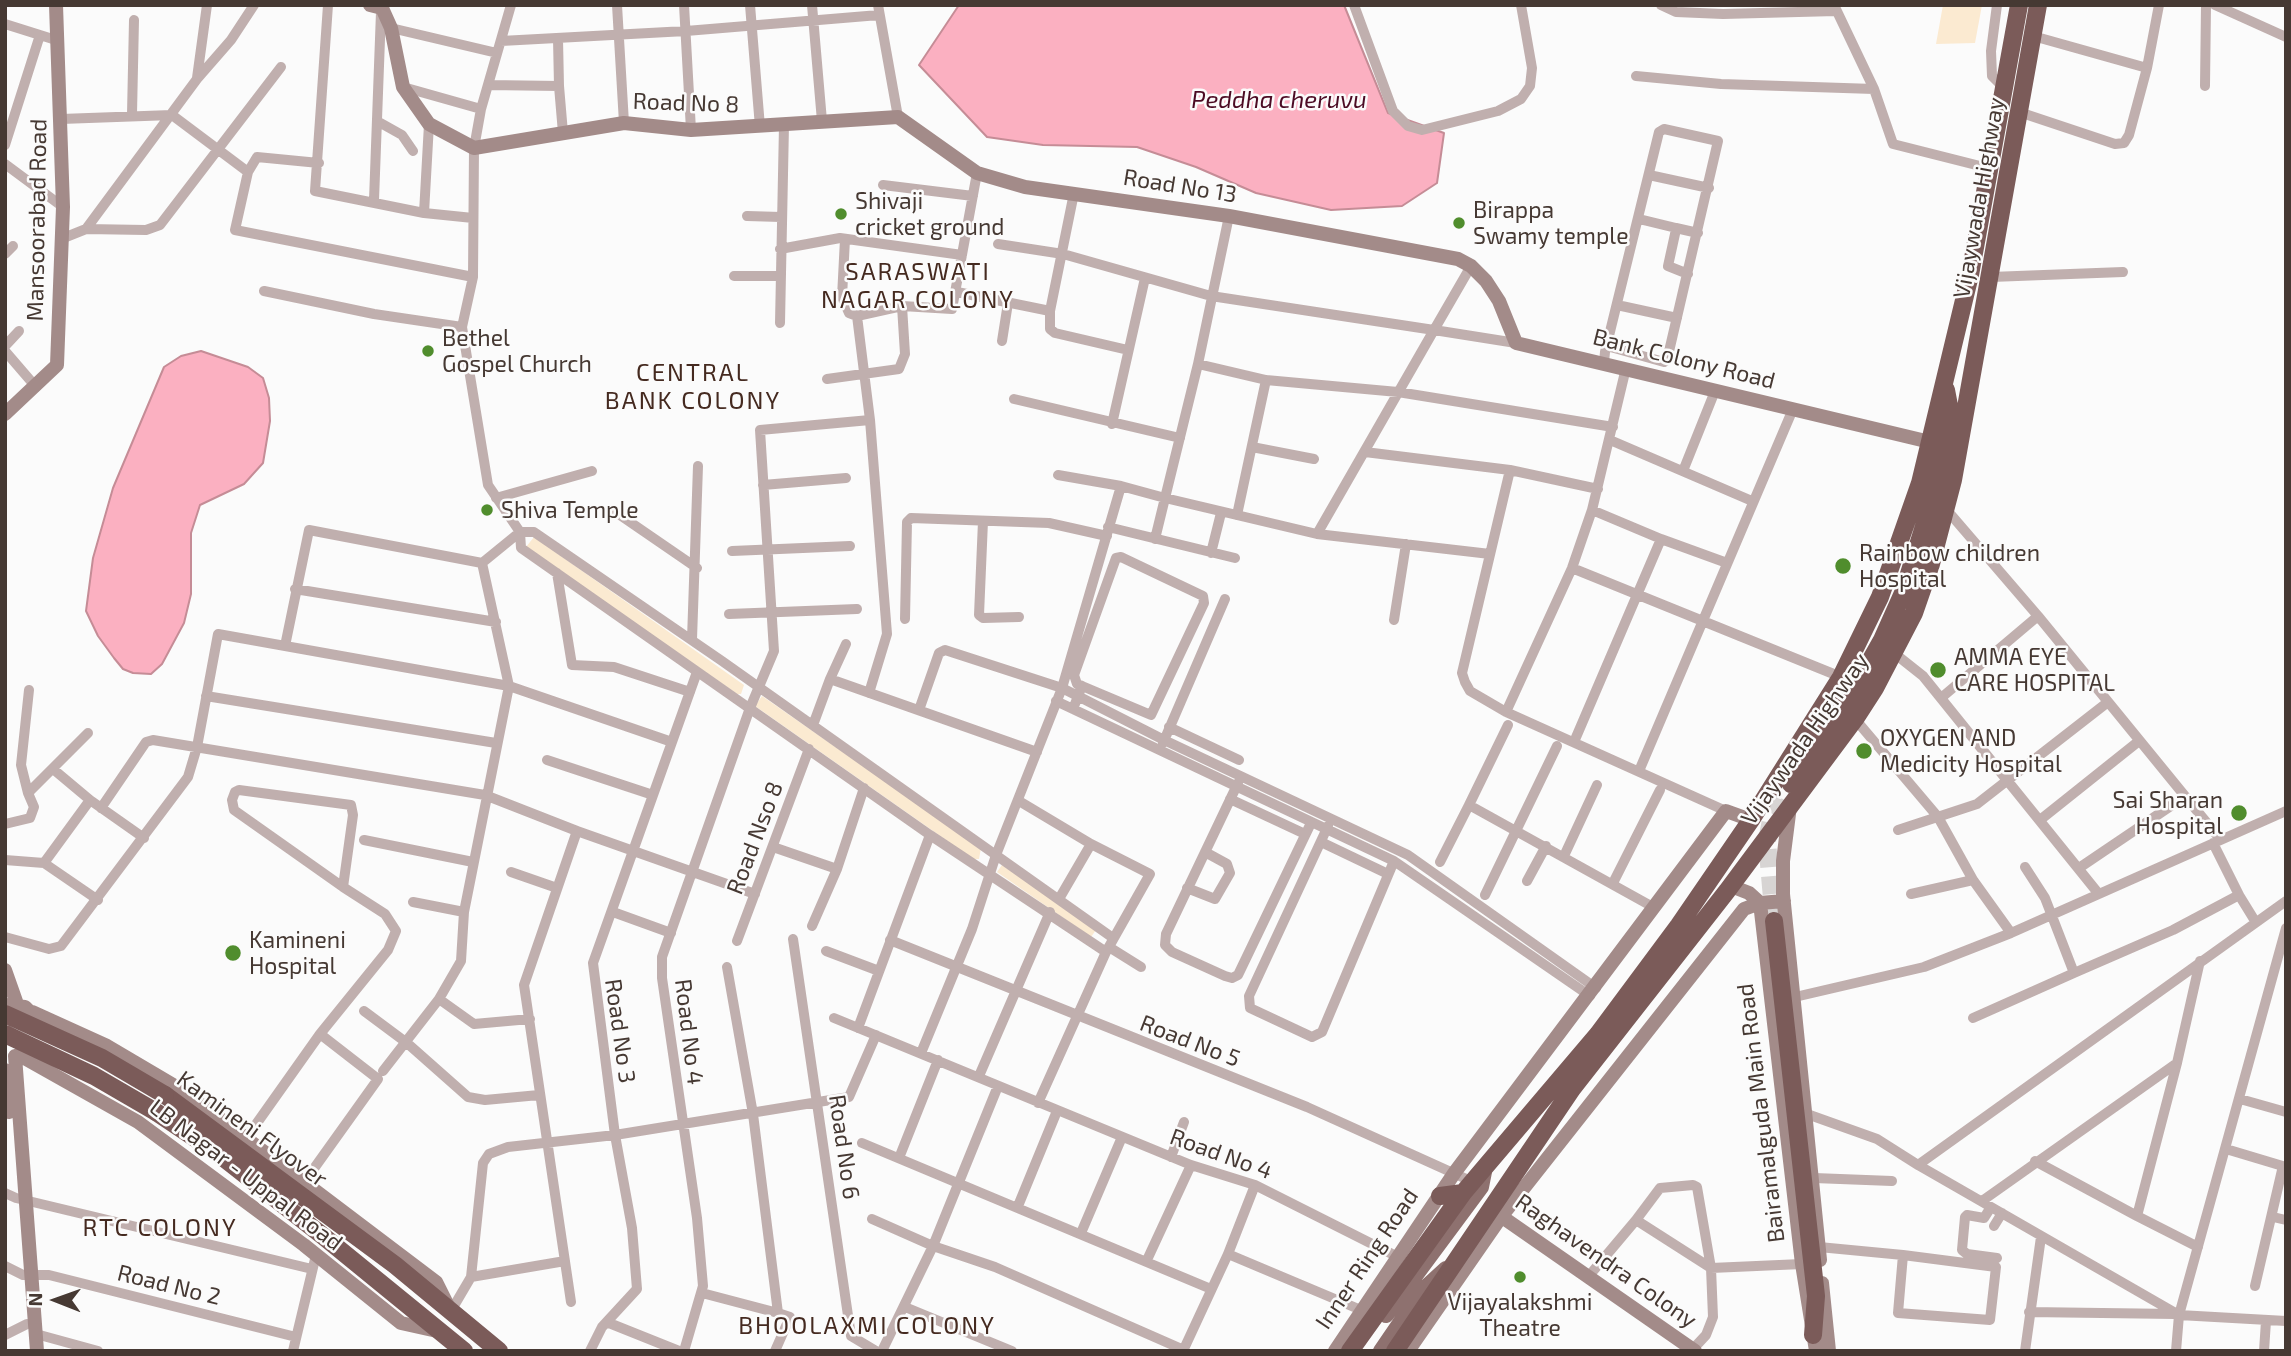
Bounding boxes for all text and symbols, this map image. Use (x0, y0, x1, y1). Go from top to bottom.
water label: Peddha cheruvu (1191, 86, 1367, 114)
street label: Road No 8 (632, 87, 740, 119)
street label: Vijaywada Highway (1948, 95, 2010, 301)
street label: Mansoorabad Road (21, 118, 53, 322)
street label: Road No 13 (1121, 163, 1239, 209)
place label: Shivaji cricket ground (855, 187, 1004, 241)
place label: Birappa Swamy temple (1473, 196, 1629, 250)
marker: Shivaji cricket ground (833, 206, 849, 222)
marker: Birappa Swamy temple (1451, 215, 1467, 231)
district label: SARASWATI NAGAR COLONY (823, 258, 1013, 314)
street label: Bank Colony Road (1590, 323, 1778, 395)
place label: Bethel Gospel Church (442, 324, 592, 378)
marker: Bethel Gospel Church (420, 343, 436, 359)
district label: CENTRAL BANK COLONY (606, 359, 780, 415)
place label: Shiva Temple (501, 496, 639, 524)
marker: Shiva Temple (479, 502, 495, 518)
place label: Rainbow children Hospital (1859, 539, 2040, 593)
marker: Rainbow children Hospital (1833, 556, 1853, 576)
place label: AMMA EYE CARE HOSPITAL (1954, 643, 2115, 697)
street label: Vijaywada Highway (1735, 648, 1875, 830)
marker: AMMA EYE CARE HOSPITAL (1928, 660, 1948, 680)
place label: OXYGEN AND Medicity Hospital (1880, 724, 2062, 778)
marker: OXYGEN AND Medicity Hospital (1854, 741, 1874, 761)
street label: Road Nso 8 (721, 778, 789, 898)
place label: Sai Sharan Hospital (2113, 786, 2223, 840)
marker: Sai Sharan Hospital (2229, 803, 2249, 823)
place label: Kamineni Hospital (249, 926, 346, 980)
marker: Kamineni Hospital (223, 943, 243, 963)
street label: Road No 3 (599, 977, 641, 1085)
street label: Road No 4 (669, 977, 709, 1087)
street label: Bairamalguda Main Road (1731, 982, 1791, 1244)
street label: Road No 5 (1136, 1009, 1244, 1073)
street label: Kamineni Flyover (171, 1065, 333, 1193)
street label: LB Nagar - Uppal Road (144, 1093, 348, 1257)
street label: Road No 6 (823, 1093, 865, 1201)
street label: Road No 4 (1166, 1123, 1276, 1185)
street label: Inner Ring Road (1310, 1183, 1424, 1335)
street label: Raghavendra Colony (1510, 1188, 1702, 1334)
district label: RTC COLONY (84, 1214, 236, 1242)
street label: Road No 2 (115, 1259, 223, 1311)
north arrow (21, 1265, 91, 1335)
marker: Vijayalakshmi Theatre (1512, 1269, 1528, 1285)
place label: Vijayalakshmi Theatre (1448, 1288, 1592, 1342)
text: N (23, 1293, 46, 1307)
district label: BHOOLAXMI COLONY (740, 1312, 994, 1340)

